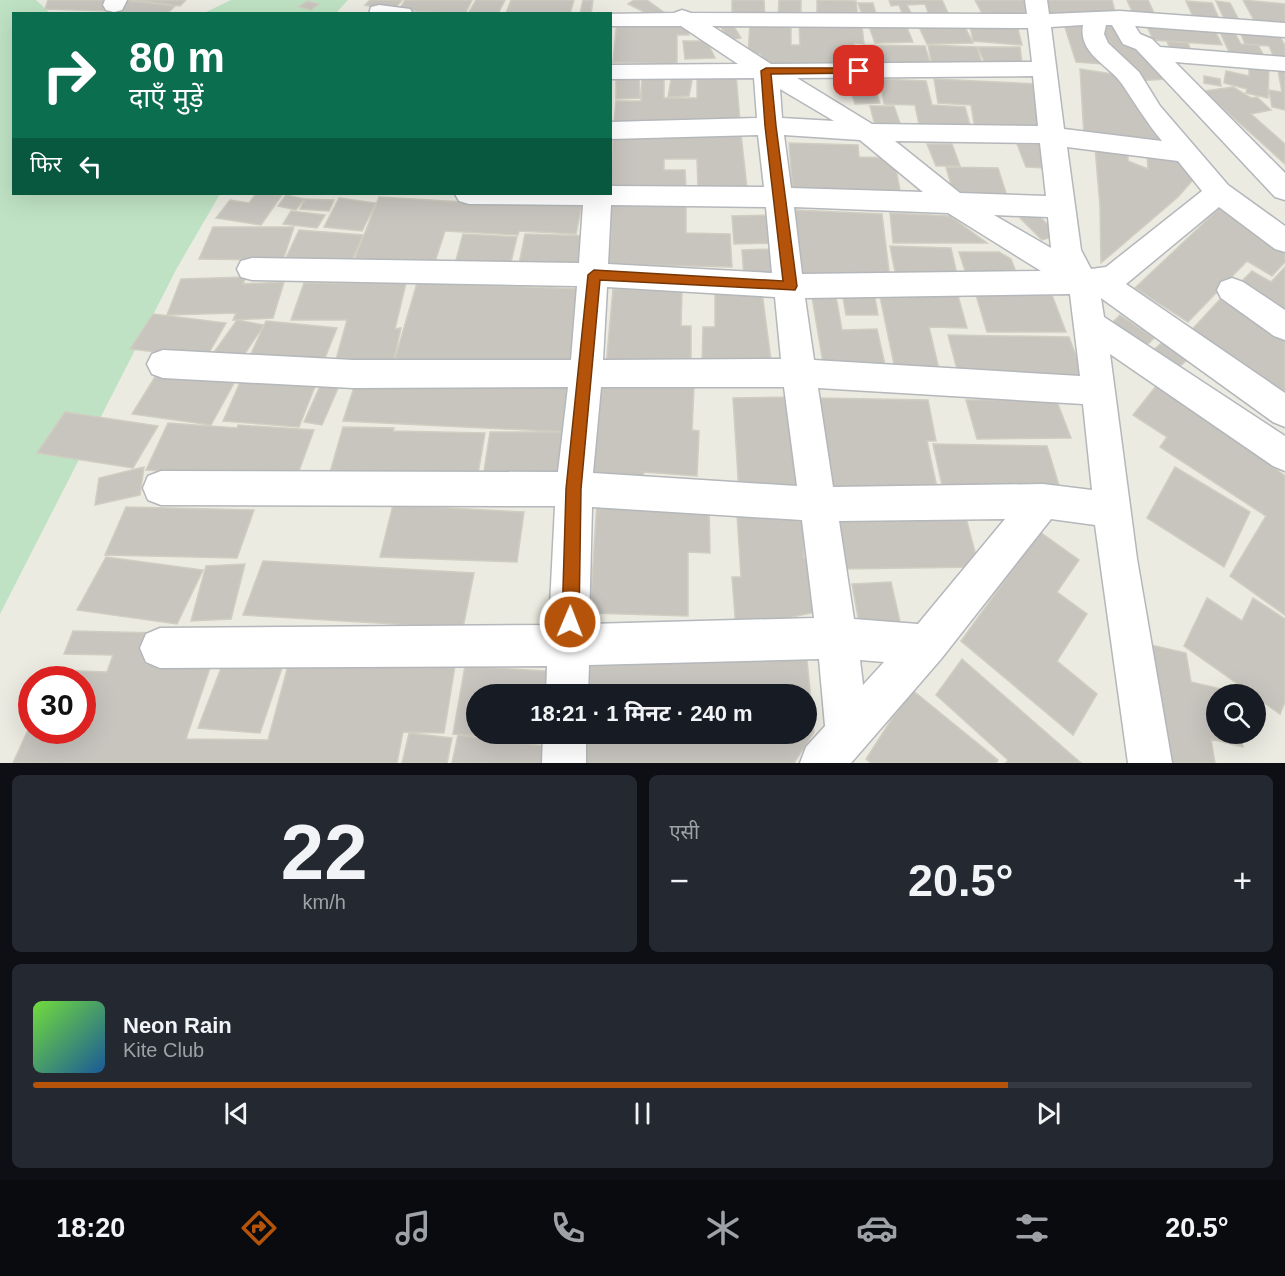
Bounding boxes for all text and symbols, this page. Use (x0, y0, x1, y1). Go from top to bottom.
text: 80 m (129, 34, 225, 81)
icon: right (30, 36, 108, 114)
pin (833, 45, 884, 96)
icon: arrive (842, 54, 875, 87)
text: दाएँ मुड़ें (129, 83, 203, 113)
icon: left (74, 150, 107, 183)
text: फिर (30, 152, 62, 177)
position arrow (538, 590, 602, 654)
speed limit sign: 30 (18, 666, 96, 744)
map controls (1206, 684, 1266, 744)
button: search (1206, 684, 1266, 744)
text: 18:21 · 1 मिनट · 240 m (530, 701, 753, 726)
text: 22 (281, 808, 368, 896)
text: एसी (670, 821, 699, 843)
text: 20.5° (908, 855, 1014, 906)
text: − (670, 862, 689, 899)
text: + (1233, 862, 1252, 899)
text: km/h (303, 891, 346, 913)
text: Neon Rain (123, 1013, 232, 1038)
text: Kite Club (123, 1039, 204, 1061)
icon: previous (220, 1097, 253, 1130)
icon: pause (626, 1097, 659, 1130)
icon: next (1032, 1097, 1065, 1130)
icon: directions (238, 1207, 280, 1249)
icon: music (392, 1207, 434, 1249)
icon: phone (547, 1207, 589, 1249)
icon: climate (702, 1207, 744, 1249)
icon: car (856, 1207, 898, 1249)
icon: filters (1011, 1207, 1053, 1249)
text: 18:20 (56, 1213, 125, 1243)
text: 20.5° (1165, 1213, 1229, 1243)

